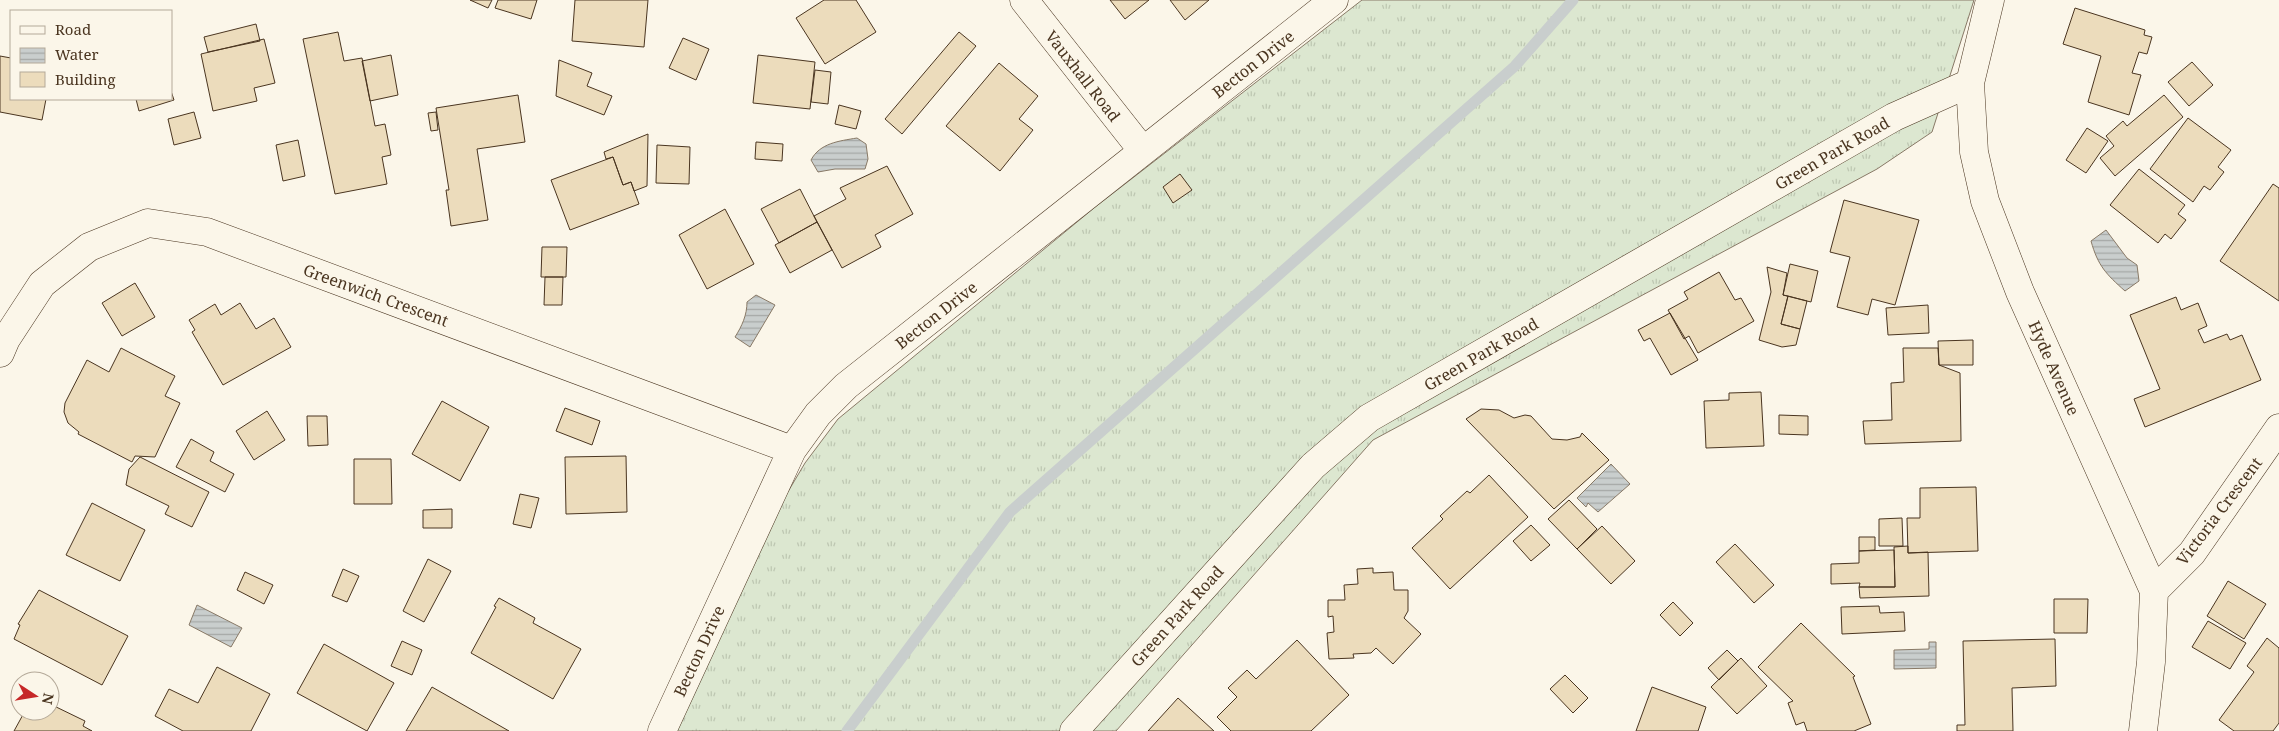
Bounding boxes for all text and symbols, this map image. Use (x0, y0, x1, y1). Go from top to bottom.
legend (10, 10, 172, 100)
text: Road (55, 19, 91, 39)
street label: Becton Drive (1207, 25, 1299, 103)
street label: Vauxhall Road (1040, 26, 1126, 126)
text: Water (55, 44, 98, 64)
text: Building (55, 69, 116, 89)
street label: Green Park Road (1771, 111, 1893, 195)
street label: Greenwich Crescent (300, 258, 452, 332)
street label: Becton Drive (890, 276, 982, 354)
street label: Green Park Road (1420, 312, 1542, 396)
street label: Hyde Avenue (2023, 317, 2085, 419)
street label: Victoria Crescent (2171, 452, 2267, 570)
street label: Green Park Road (1126, 561, 1228, 671)
street label: Becton Drive (668, 602, 730, 700)
north arrow (10, 671, 60, 721)
text: N (38, 691, 59, 706)

